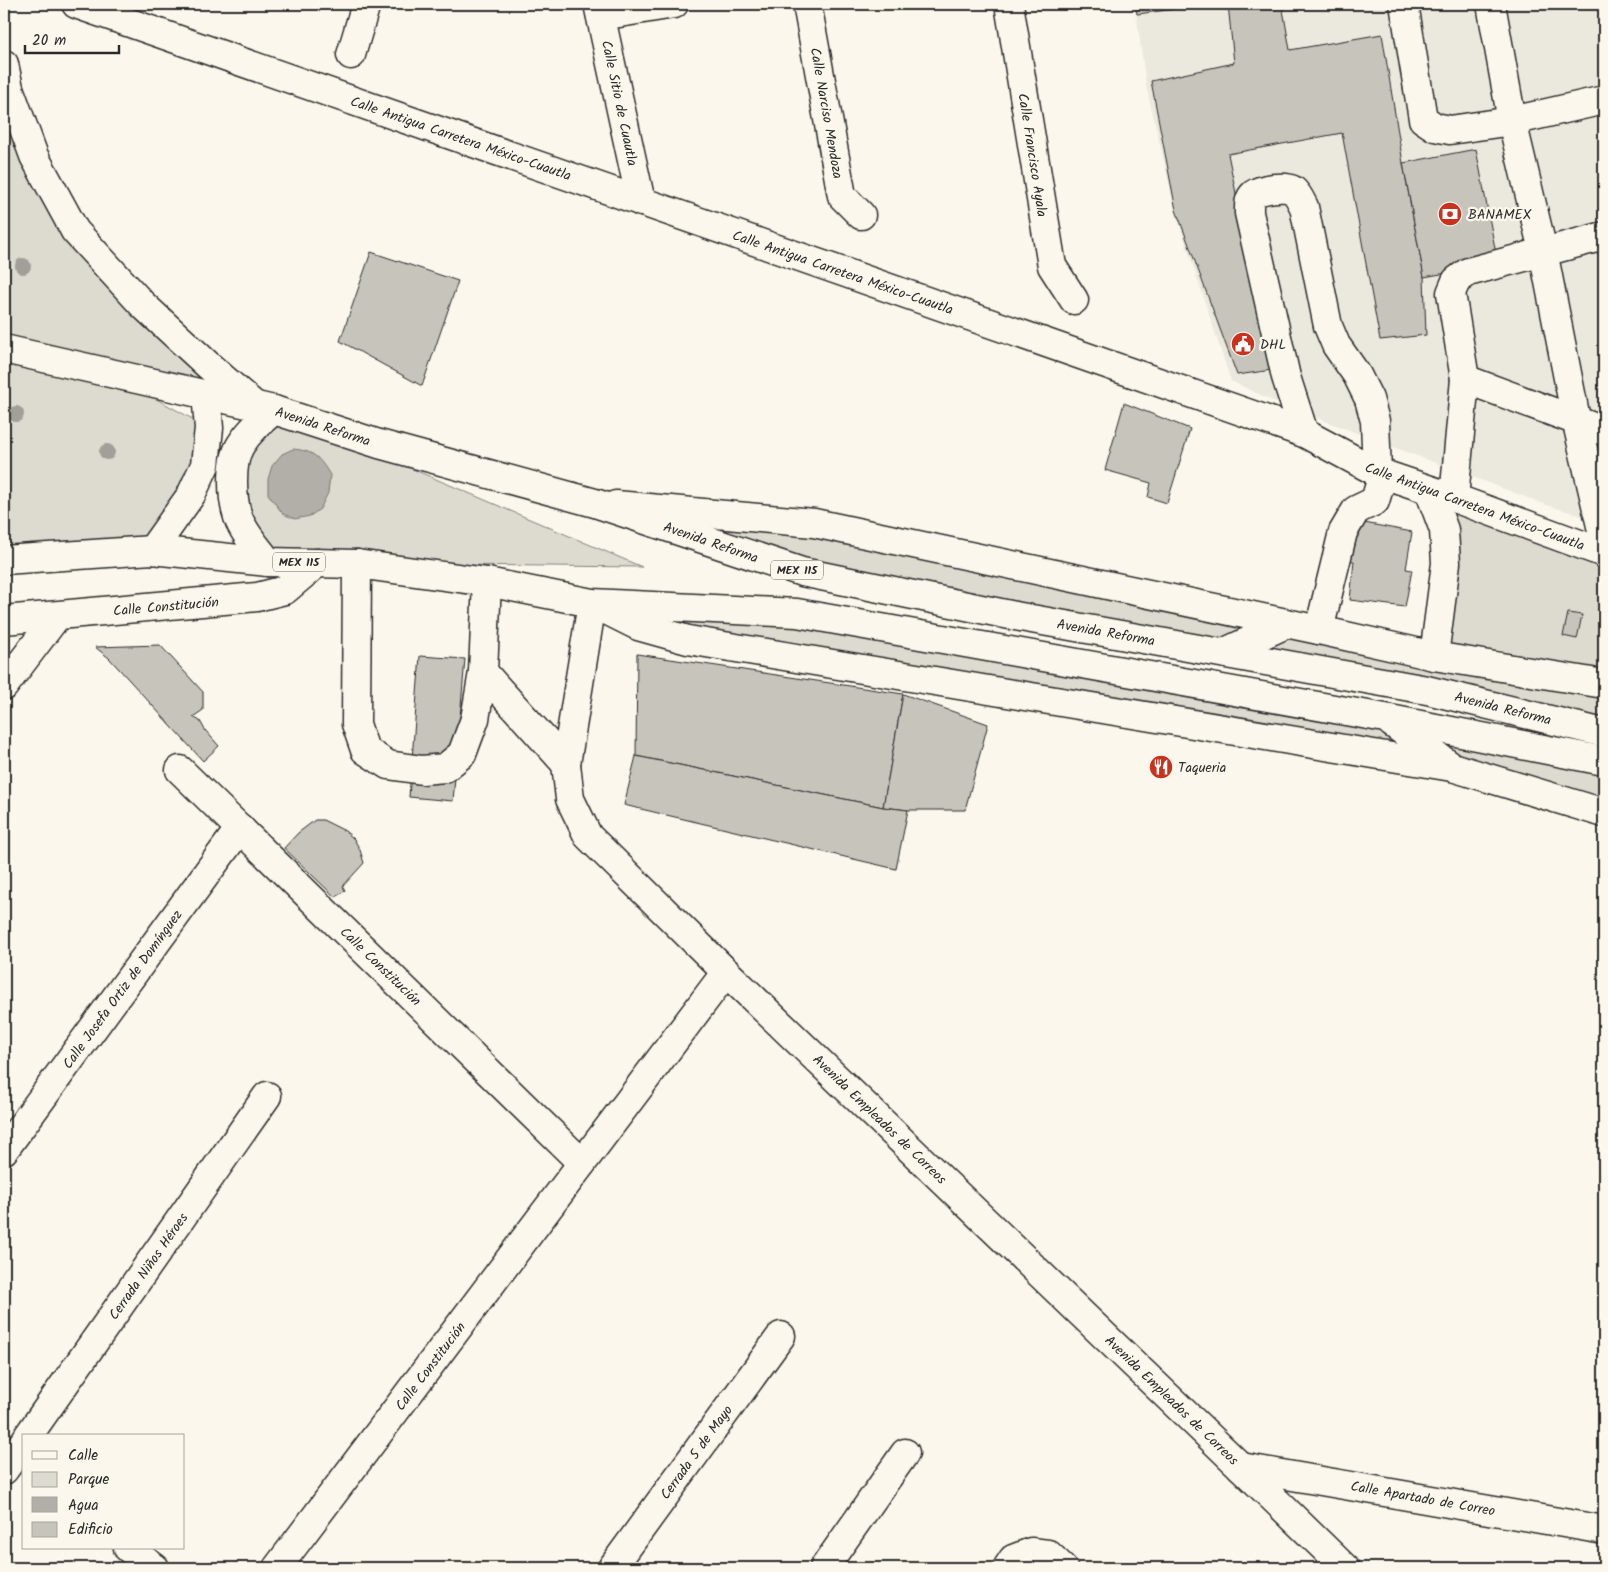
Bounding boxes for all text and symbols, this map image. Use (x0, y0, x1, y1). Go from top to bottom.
scale bar (25, 22, 119, 54)
text: 20 m (32, 29, 66, 53)
street label: Calle Sitio de Cuautla (595, 38, 643, 168)
street label: Calle Narciso Mendoza (804, 46, 848, 180)
street label: Calle Antigua Carretera México-Cuautla (347, 91, 574, 187)
street label: Calle Francisco Ayala (1011, 92, 1053, 219)
bank icon: BANAMEX (1437, 201, 1463, 227)
place label: BANAMEX (1468, 204, 1532, 226)
street label: Calle Antigua Carretera México-Cuautla (729, 225, 956, 321)
public building icon: DHL (1230, 331, 1256, 357)
place label: DHL (1260, 334, 1286, 356)
street label: Avenida Reforma (272, 401, 373, 453)
street label: Calle Antigua Carretera México-Cuautla (1362, 457, 1588, 557)
street label: Avenida Reforma (660, 516, 761, 569)
road number: MEX 115 (273, 552, 325, 572)
road number: MEX 115 (771, 560, 823, 580)
street label: Calle Constitución (112, 591, 220, 623)
street label: Avenida Reforma (1055, 614, 1157, 652)
street label: Avenida Reforma (1452, 686, 1554, 732)
restaurant icon: Taqueria (1148, 754, 1174, 780)
place label: Taqueria (1178, 757, 1226, 779)
street label: Calle Josefa Ortiz de Domínguez (57, 905, 188, 1074)
street label: Calle Constitución (334, 922, 426, 1011)
street label: Avenida Empleados de Correos (807, 1049, 951, 1190)
street label: Cerrada Niños Héroes (103, 1208, 194, 1325)
street label: Calle Constitución (390, 1318, 472, 1416)
street label: Avenida Empleados de Correos (1099, 1330, 1243, 1471)
street label: Cerrada 5 de Mayo (655, 1401, 739, 1504)
legend (22, 1434, 185, 1550)
text: Calle (68, 1444, 98, 1468)
text: Parque (68, 1468, 109, 1492)
street label: Calle Apartado de Correo (1349, 1475, 1497, 1523)
text: Agua (68, 1494, 99, 1518)
text: Edificio (68, 1518, 113, 1542)

